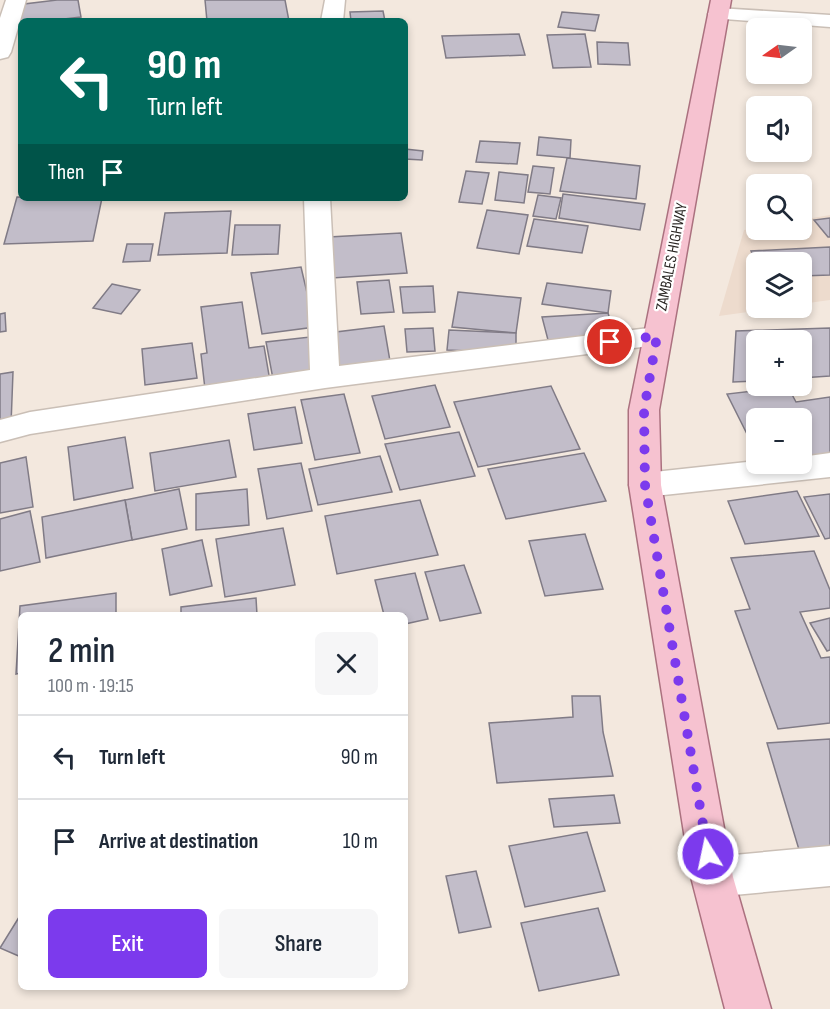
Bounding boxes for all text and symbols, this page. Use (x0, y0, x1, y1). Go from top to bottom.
north arrow (746, 18, 812, 84)
map controls (746, 18, 812, 474)
text: 90 m (147, 40, 221, 91)
icon: left (48, 42, 126, 120)
text: Turn left (147, 91, 223, 123)
button: sound (746, 96, 812, 162)
icon: arrive (96, 156, 129, 189)
text: Then (48, 159, 84, 186)
button: search (746, 174, 812, 240)
street label: ZAMBALES HIGHWAY (652, 201, 692, 312)
button: layers (746, 252, 812, 318)
pin (584, 316, 635, 367)
icon: arrive (593, 325, 626, 358)
button: + (746, 330, 812, 396)
button: − (746, 408, 812, 474)
text: 2 min (48, 630, 115, 673)
button: close (315, 632, 378, 695)
text: 100 m · 19:15 (48, 674, 134, 698)
icon: left (48, 741, 81, 774)
text: Turn left (99, 744, 165, 771)
text: 90 m (341, 744, 378, 771)
position arrow (676, 822, 740, 886)
icon: arrive (48, 825, 81, 858)
text: Arrive at destination (99, 828, 258, 855)
text: 10 m (343, 828, 378, 855)
button: Exit (48, 909, 207, 978)
button: Share (219, 909, 378, 978)

